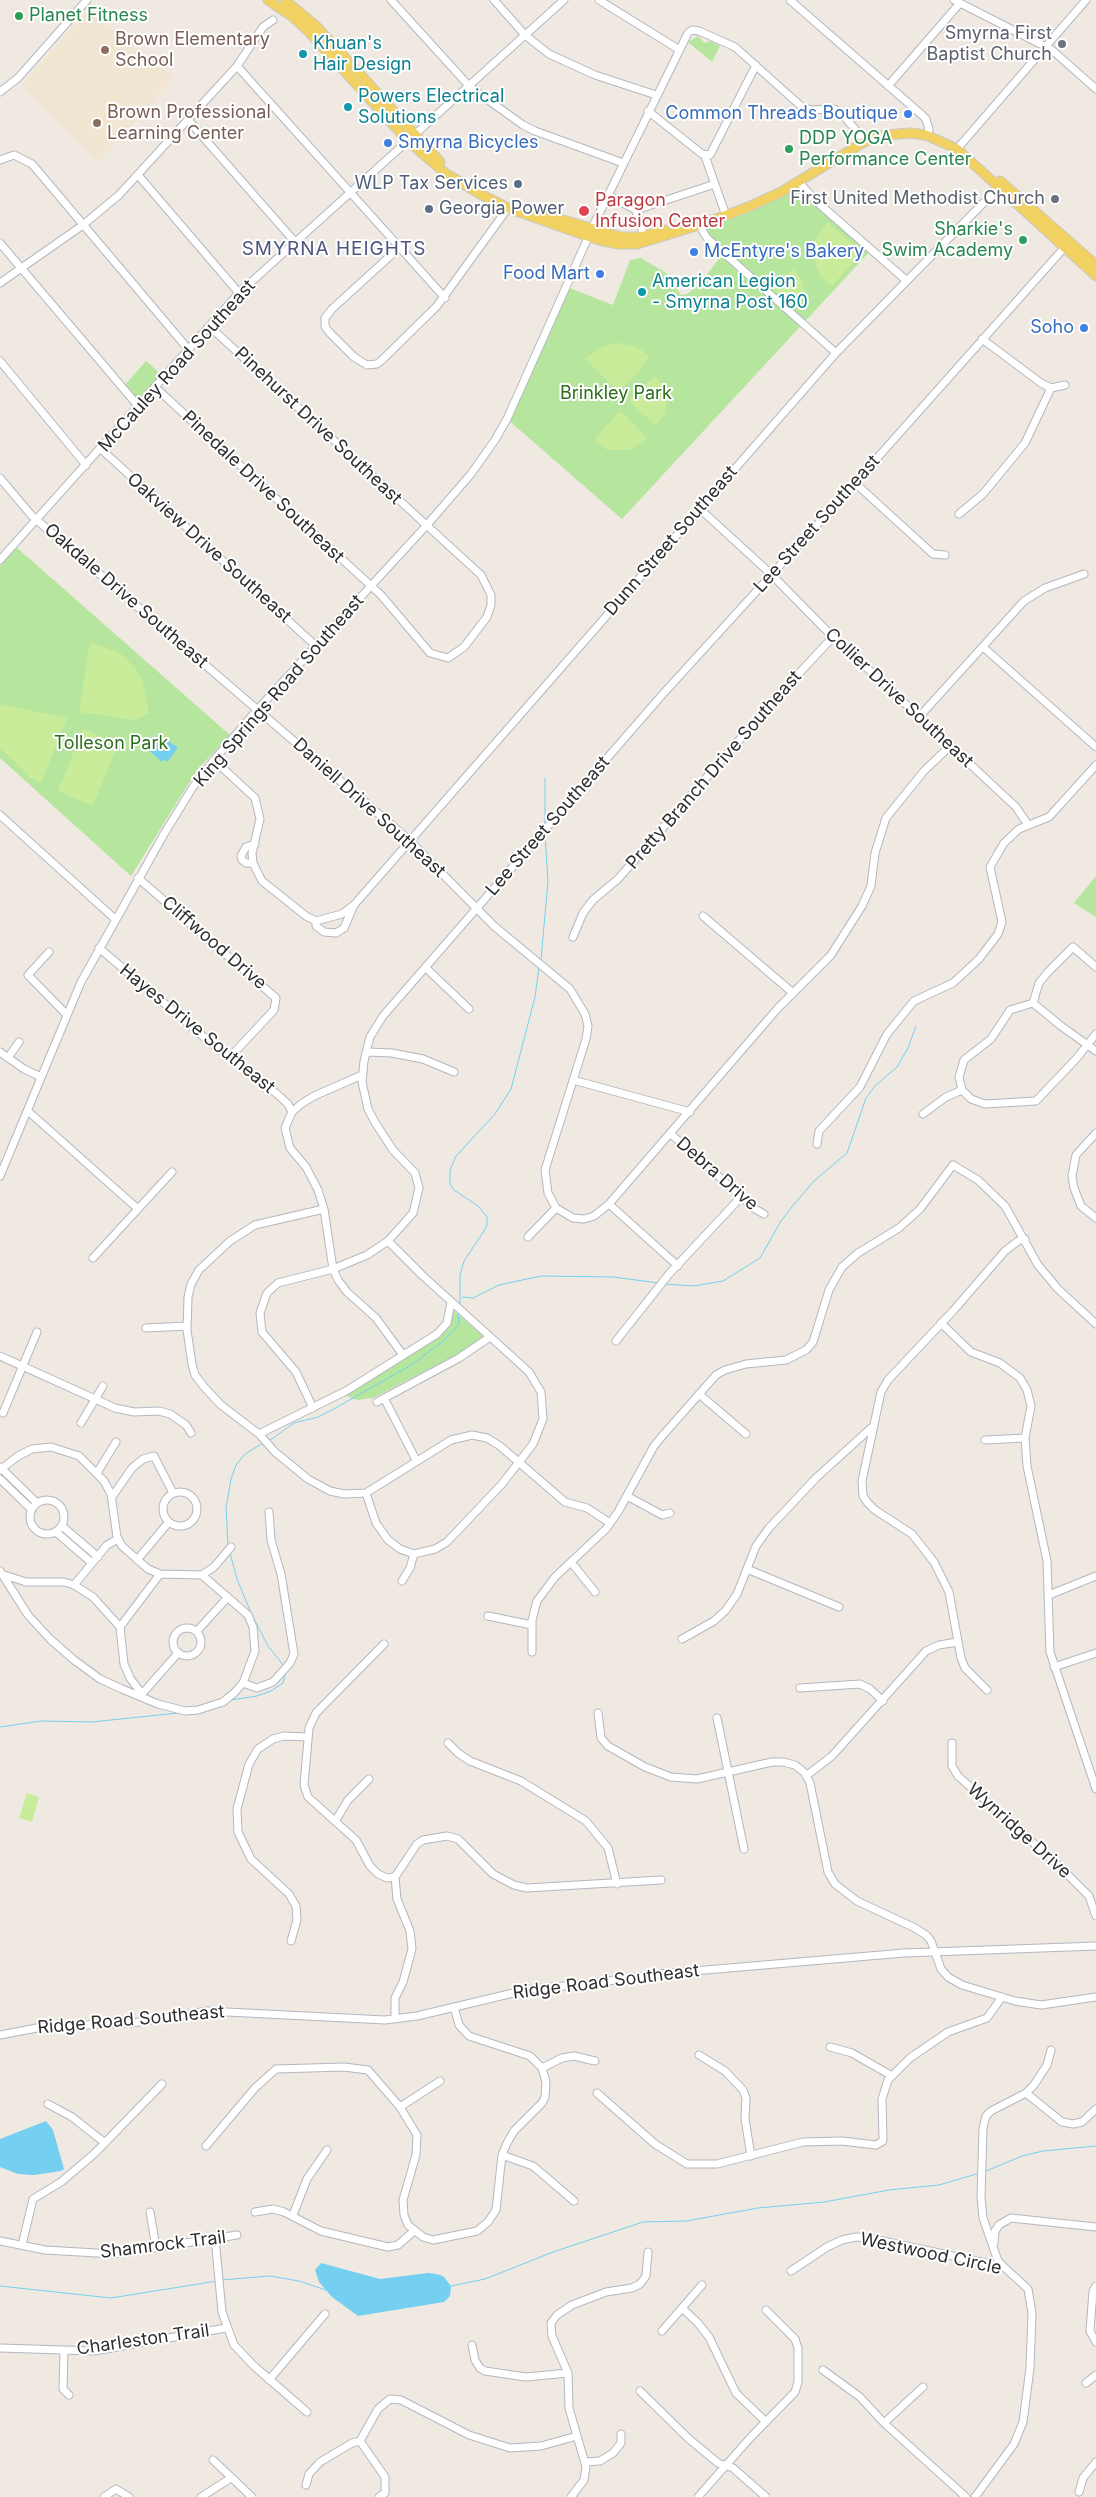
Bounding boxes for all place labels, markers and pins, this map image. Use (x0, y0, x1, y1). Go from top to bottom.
place label: Planet Fitness (29, 5, 148, 27)
marker: Planet Fitness (13, 10, 25, 22)
place label: Smyrna First Baptist Church (927, 23, 1052, 66)
place label: Brown Elementary School (115, 29, 270, 72)
place label: Khuan's Hair Design (313, 33, 412, 76)
marker: Smyrna First Baptist Church (1056, 38, 1068, 50)
marker: Brown Elementary School (99, 44, 111, 56)
marker: Khuan's Hair Design (297, 48, 309, 60)
place label: Powers Electrical Solutions (358, 86, 504, 128)
marker: Powers Electrical Solutions (342, 101, 354, 113)
place label: Brown Professional Learning Center (107, 102, 271, 144)
place label: Common Threads Boutique (665, 103, 898, 125)
marker: Common Threads Boutique (902, 108, 914, 120)
marker: Brown Professional Learning Center (91, 117, 103, 129)
place label: DDP YOGA Performance Center (799, 128, 972, 170)
place label: Smyrna Bicycles (398, 132, 539, 154)
marker: Smyrna Bicycles (382, 137, 394, 149)
marker: DDP YOGA Performance Center (783, 143, 795, 155)
place label: WLP Tax Services (354, 173, 508, 195)
marker: WLP Tax Services (512, 178, 524, 190)
place label: First United Methodist Church (790, 188, 1045, 210)
place label: Paragon Infusion Center (595, 190, 725, 232)
marker: First United Methodist Church (1049, 193, 1061, 205)
place label: Georgia Power (439, 198, 564, 220)
marker: Georgia Power (423, 203, 435, 215)
marker: Paragon Infusion Center (577, 204, 591, 218)
place label: Sharkie's Swim Academy (881, 219, 1013, 262)
marker: Sharkie's Swim Academy (1017, 234, 1029, 246)
place label: McEntyre's Bakery (704, 241, 864, 263)
marker: McEntyre's Bakery (688, 246, 700, 258)
place label: Food Mart (503, 263, 590, 285)
marker: Food Mart (594, 268, 606, 280)
place label: American Legion - Smyrna Post 160 (652, 271, 808, 314)
marker: American Legion - Smyrna Post 160 (636, 286, 648, 298)
place label: Soho (1030, 317, 1074, 339)
marker: Soho (1078, 322, 1090, 334)

